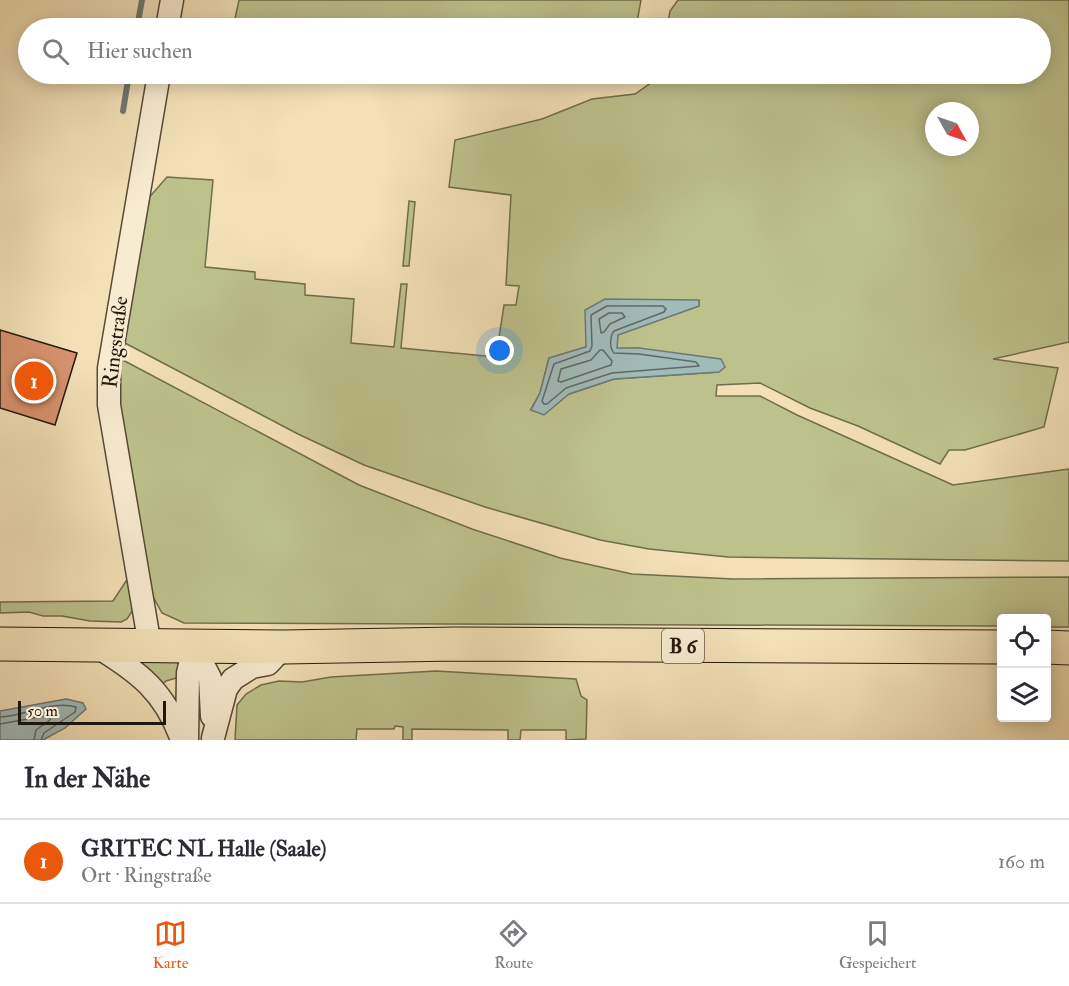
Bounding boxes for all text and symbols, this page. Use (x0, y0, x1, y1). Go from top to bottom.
search box (18, 18, 1051, 84)
icon: search (39, 35, 72, 68)
text: Hier suchen (87, 37, 193, 65)
north arrow (925, 102, 979, 156)
street label: Ringstraße (96, 294, 135, 390)
your location (485, 336, 514, 365)
pin: 1 (15, 358, 54, 404)
map controls (997, 614, 1051, 722)
button: locate (997, 614, 1051, 668)
road number: B 6 (662, 629, 704, 663)
button: layers (997, 668, 1051, 722)
scale bar (18, 698, 166, 726)
text: 50 m (27, 701, 58, 721)
text: In der Nähe (24, 763, 150, 795)
text: GRITEC NL Halle (Saale) (81, 835, 326, 863)
text: 1 (40, 849, 47, 874)
text: 160 m (998, 849, 1045, 874)
text: Ort · Ringstraße (81, 863, 212, 888)
tab: Karte (153, 917, 188, 973)
tab: Route (494, 917, 533, 973)
tab: Gespeichert (839, 917, 916, 973)

